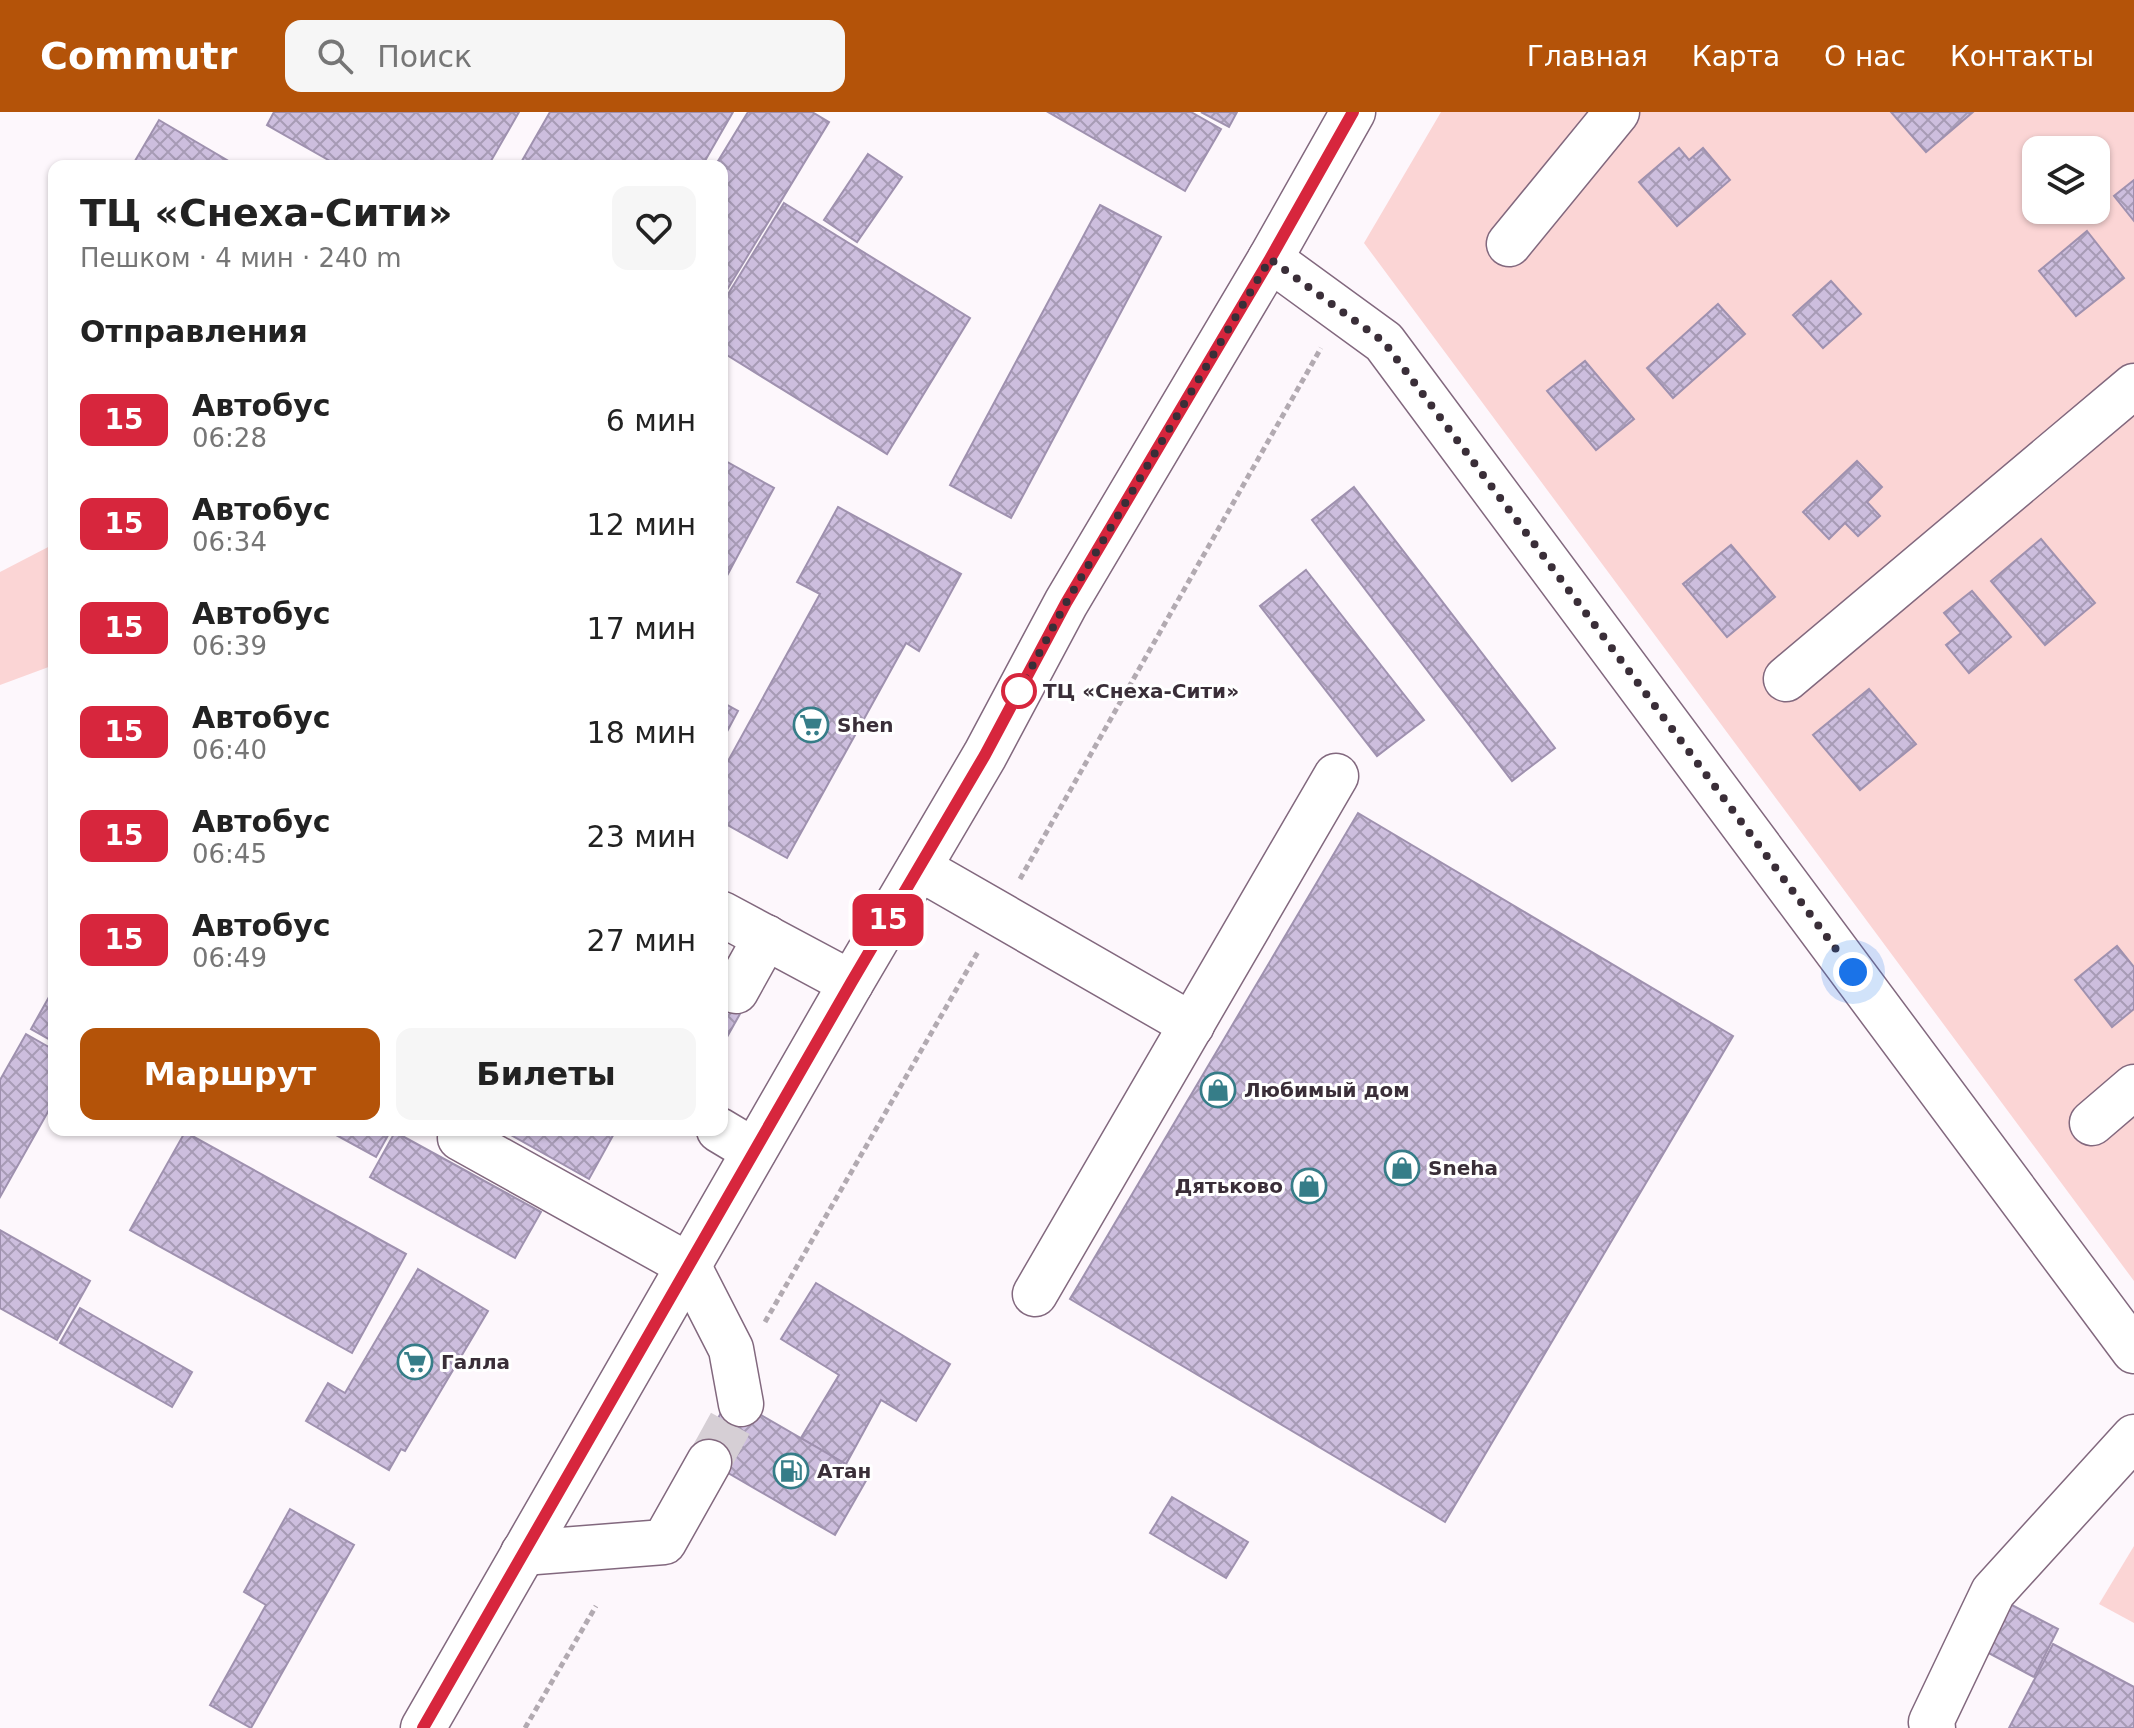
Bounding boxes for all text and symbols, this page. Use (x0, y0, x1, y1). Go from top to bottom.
search box (285, 20, 845, 92)
text: Commutr (40, 34, 237, 78)
icon: search (313, 34, 357, 78)
text: Поиск (377, 39, 472, 74)
text: Главная (1527, 40, 1648, 73)
text: Карта (1692, 40, 1780, 73)
text: О нас (1824, 40, 1906, 73)
text: Контакты (1950, 40, 2094, 73)
map controls (2022, 136, 2110, 224)
button: layers (2022, 136, 2110, 224)
button: heart (612, 186, 696, 270)
text: ТЦ «Снеха-Сити» (80, 191, 453, 235)
text: Пешком · 4 мин · 240 m (80, 243, 402, 273)
text: Отправления (80, 314, 308, 349)
text: Автобус (192, 388, 331, 423)
text: 15 (105, 403, 143, 436)
text: 6 мин (606, 403, 696, 438)
text: 06:28 (192, 423, 267, 453)
text: Автобус (192, 492, 331, 527)
text: 15 (105, 507, 143, 540)
text: 12 мин (587, 507, 696, 542)
text: 06:34 (192, 527, 267, 557)
text: Автобус (192, 596, 331, 631)
text: 15 (105, 611, 143, 644)
text: 17 мин (587, 611, 696, 646)
text: 06:39 (192, 631, 267, 661)
marker: ТЦ «Снеха-Сити» (1002, 674, 1036, 708)
place label: ТЦ «Снеха-Сити» (1043, 679, 1239, 703)
text: Автобус (192, 700, 331, 735)
supermarket icon: Shen (792, 706, 830, 744)
place label: Shen (837, 713, 893, 737)
text: 15 (105, 715, 143, 748)
text: 18 мин (587, 715, 696, 750)
text: 06:40 (192, 735, 267, 765)
text: Автобус (192, 804, 331, 839)
text: 15 (105, 819, 143, 852)
text: 23 мин (587, 819, 696, 854)
text: 06:45 (192, 839, 267, 869)
line badge: 15 (852, 894, 924, 946)
text: 15 (869, 903, 907, 936)
text: Автобус (192, 908, 331, 943)
text: 15 (105, 923, 143, 956)
text: 27 мин (587, 923, 696, 958)
text: 06:49 (192, 943, 267, 973)
your location (1833, 952, 1873, 992)
button: Маршрут (80, 1028, 380, 1120)
button: Билеты (396, 1028, 696, 1120)
shop icon: Любимый дом (1199, 1071, 1237, 1109)
place label: Любимый дом (1244, 1078, 1410, 1102)
shop icon: Sneha (1383, 1149, 1421, 1187)
place label: Sneha (1428, 1156, 1498, 1180)
shop icon: Дятьково (1290, 1167, 1328, 1205)
place label: Дятьково (1174, 1174, 1283, 1198)
supermarket icon: Галла (396, 1343, 434, 1381)
place label: Галла (441, 1350, 510, 1374)
fuel station icon: Атан (772, 1452, 810, 1490)
place label: Атан (817, 1459, 871, 1483)

